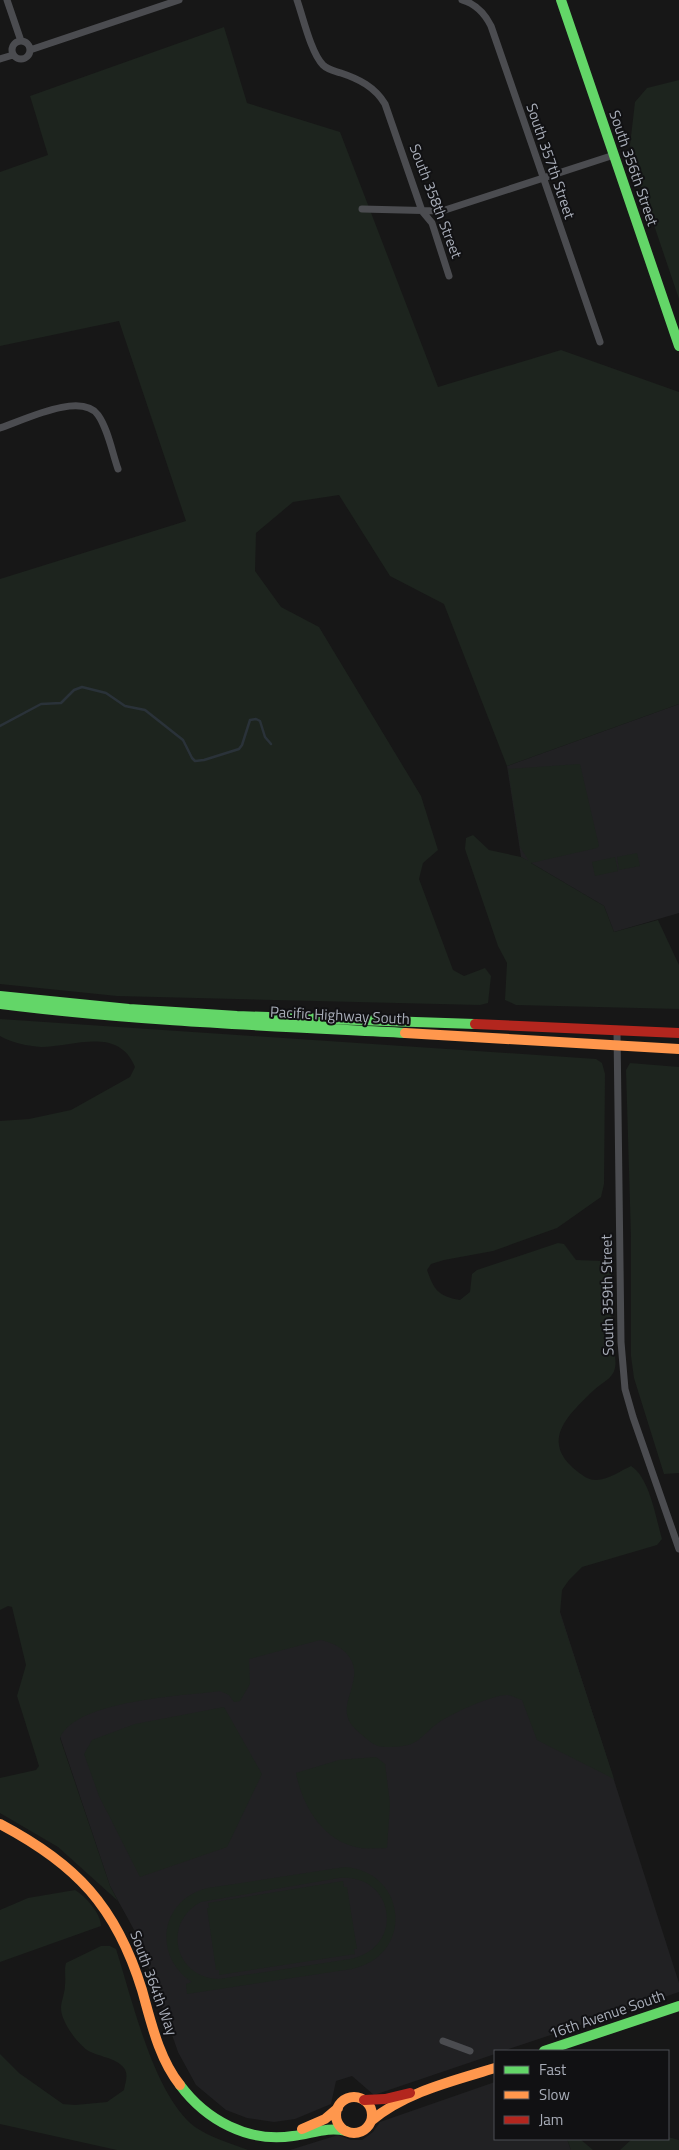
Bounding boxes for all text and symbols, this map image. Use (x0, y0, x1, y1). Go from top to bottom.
street label: South 357th Street (520, 100, 582, 223)
street label: South 356th Street (603, 107, 665, 230)
street label: South 358th Street (404, 140, 469, 262)
street label: Pacific Highway South (269, 1000, 411, 1030)
street label: South 359th Street (594, 1234, 620, 1356)
street label: South 364th Way (124, 1927, 184, 2039)
street label: 16th Avenue South (546, 1983, 668, 2045)
legend (494, 2050, 669, 2140)
text: Fast (539, 2058, 567, 2081)
text: Slow (539, 2083, 570, 2106)
text: Jam (539, 2108, 563, 2131)

